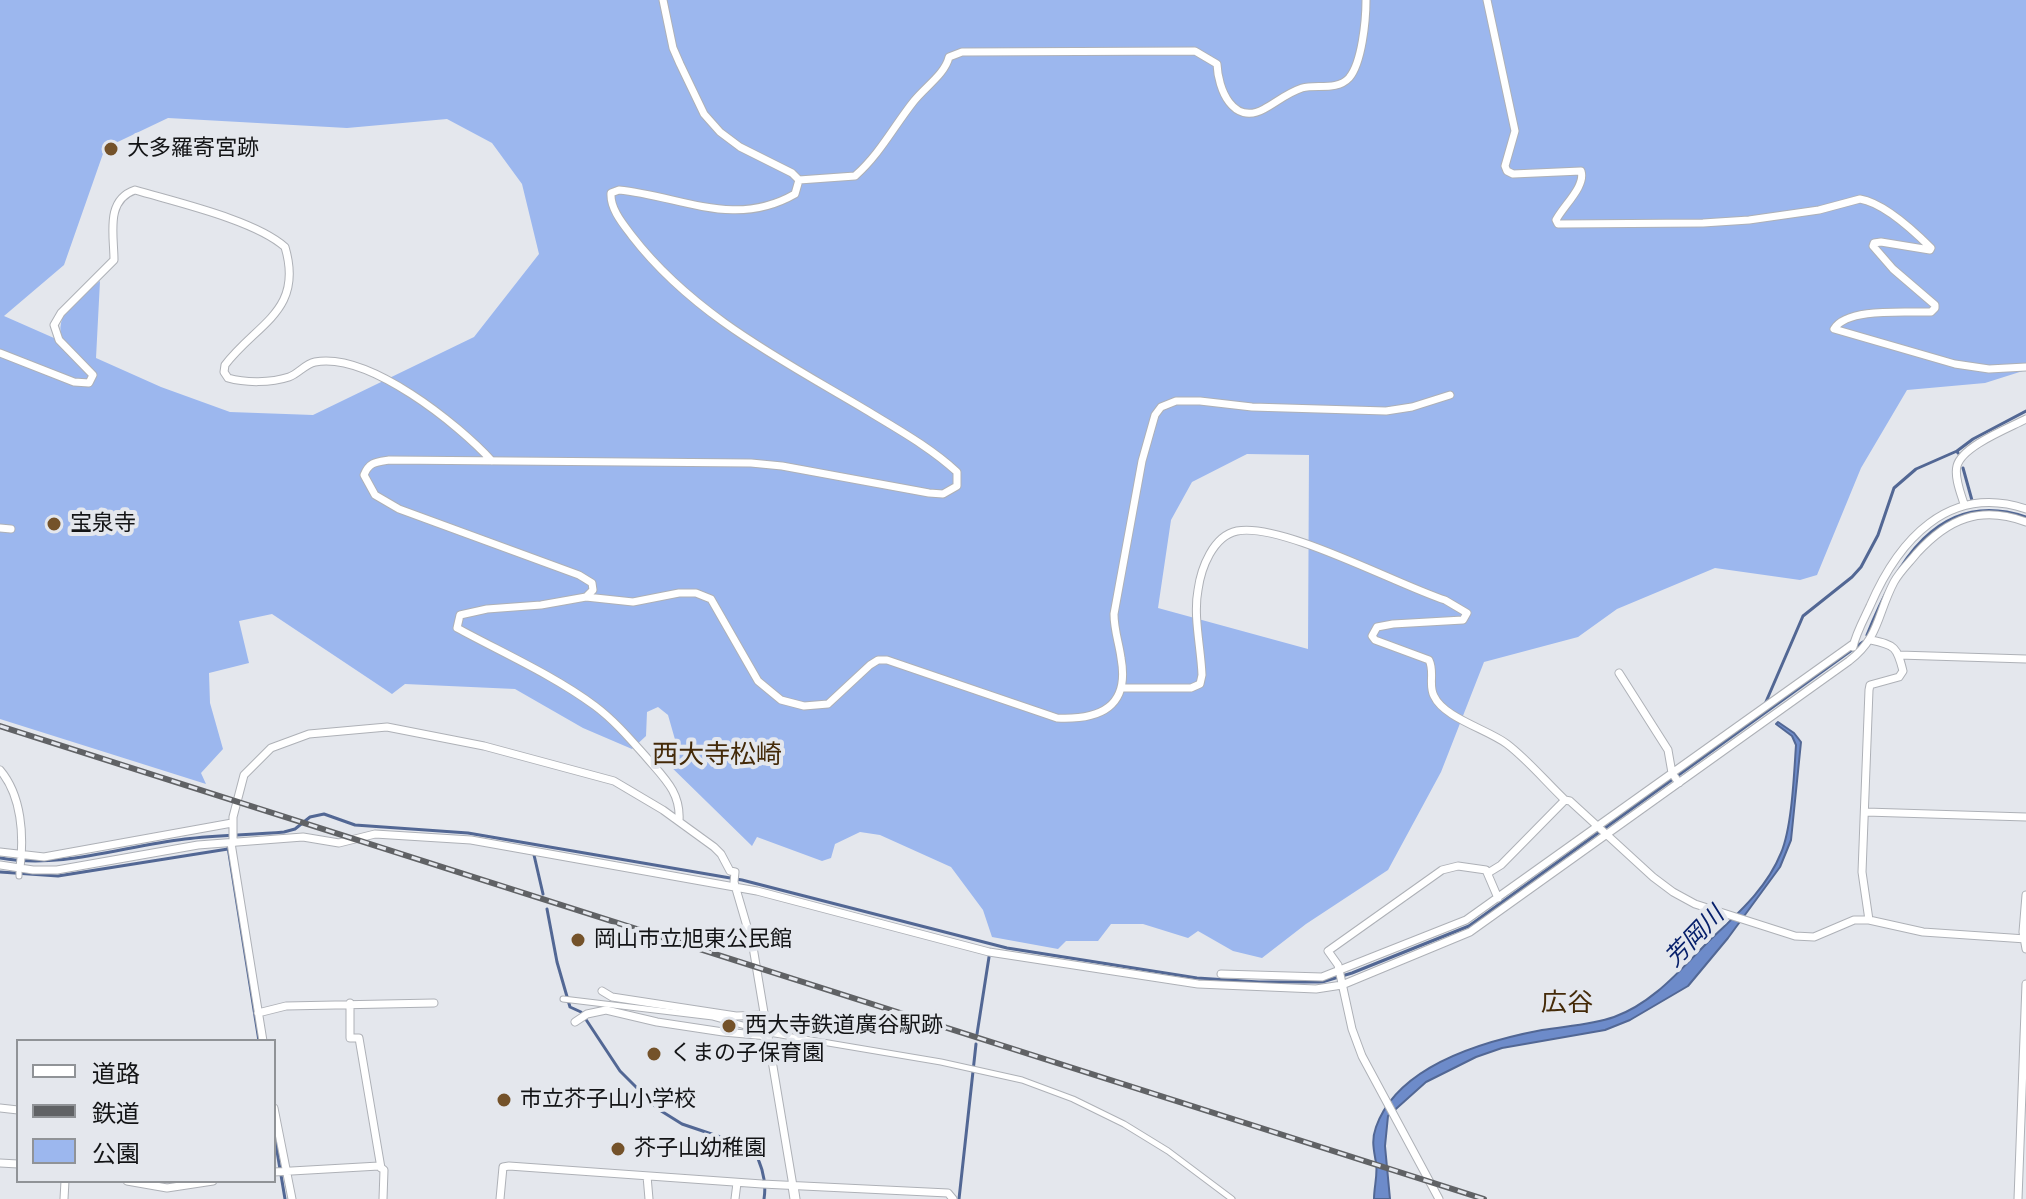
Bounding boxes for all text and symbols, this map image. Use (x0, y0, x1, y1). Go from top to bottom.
place label: 大多羅寄宮跡 (127, 136, 259, 162)
marker: 大多羅寄宮跡 (102, 140, 120, 158)
place label: 宝泉寺 (70, 511, 136, 537)
marker: 宝泉寺 (45, 515, 63, 533)
district label: 西大寺松崎 (652, 739, 782, 771)
water label: 芳岡川 (1660, 901, 1730, 973)
place label: 岡山市立旭東公民館 (594, 927, 792, 953)
marker: 岡山市立旭東公民館 (569, 931, 587, 949)
district label: 広谷 (1541, 987, 1593, 1019)
place label: 西大寺鉄道廣谷駅跡 (745, 1013, 943, 1039)
marker: 西大寺鉄道廣谷駅跡 (720, 1017, 738, 1035)
legend (16, 1039, 276, 1183)
place label: くまの子保育園 (670, 1041, 824, 1067)
marker: くまの子保育園 (645, 1045, 663, 1063)
text: 道路 (92, 1060, 140, 1088)
place label: 市立芥子山小学校 (520, 1087, 696, 1113)
marker: 市立芥子山小学校 (495, 1091, 513, 1109)
text: 鉄道 (92, 1100, 140, 1128)
place label: 芥子山幼稚園 (634, 1136, 766, 1162)
text: 公園 (92, 1140, 140, 1168)
marker: 芥子山幼稚園 (609, 1140, 627, 1158)

